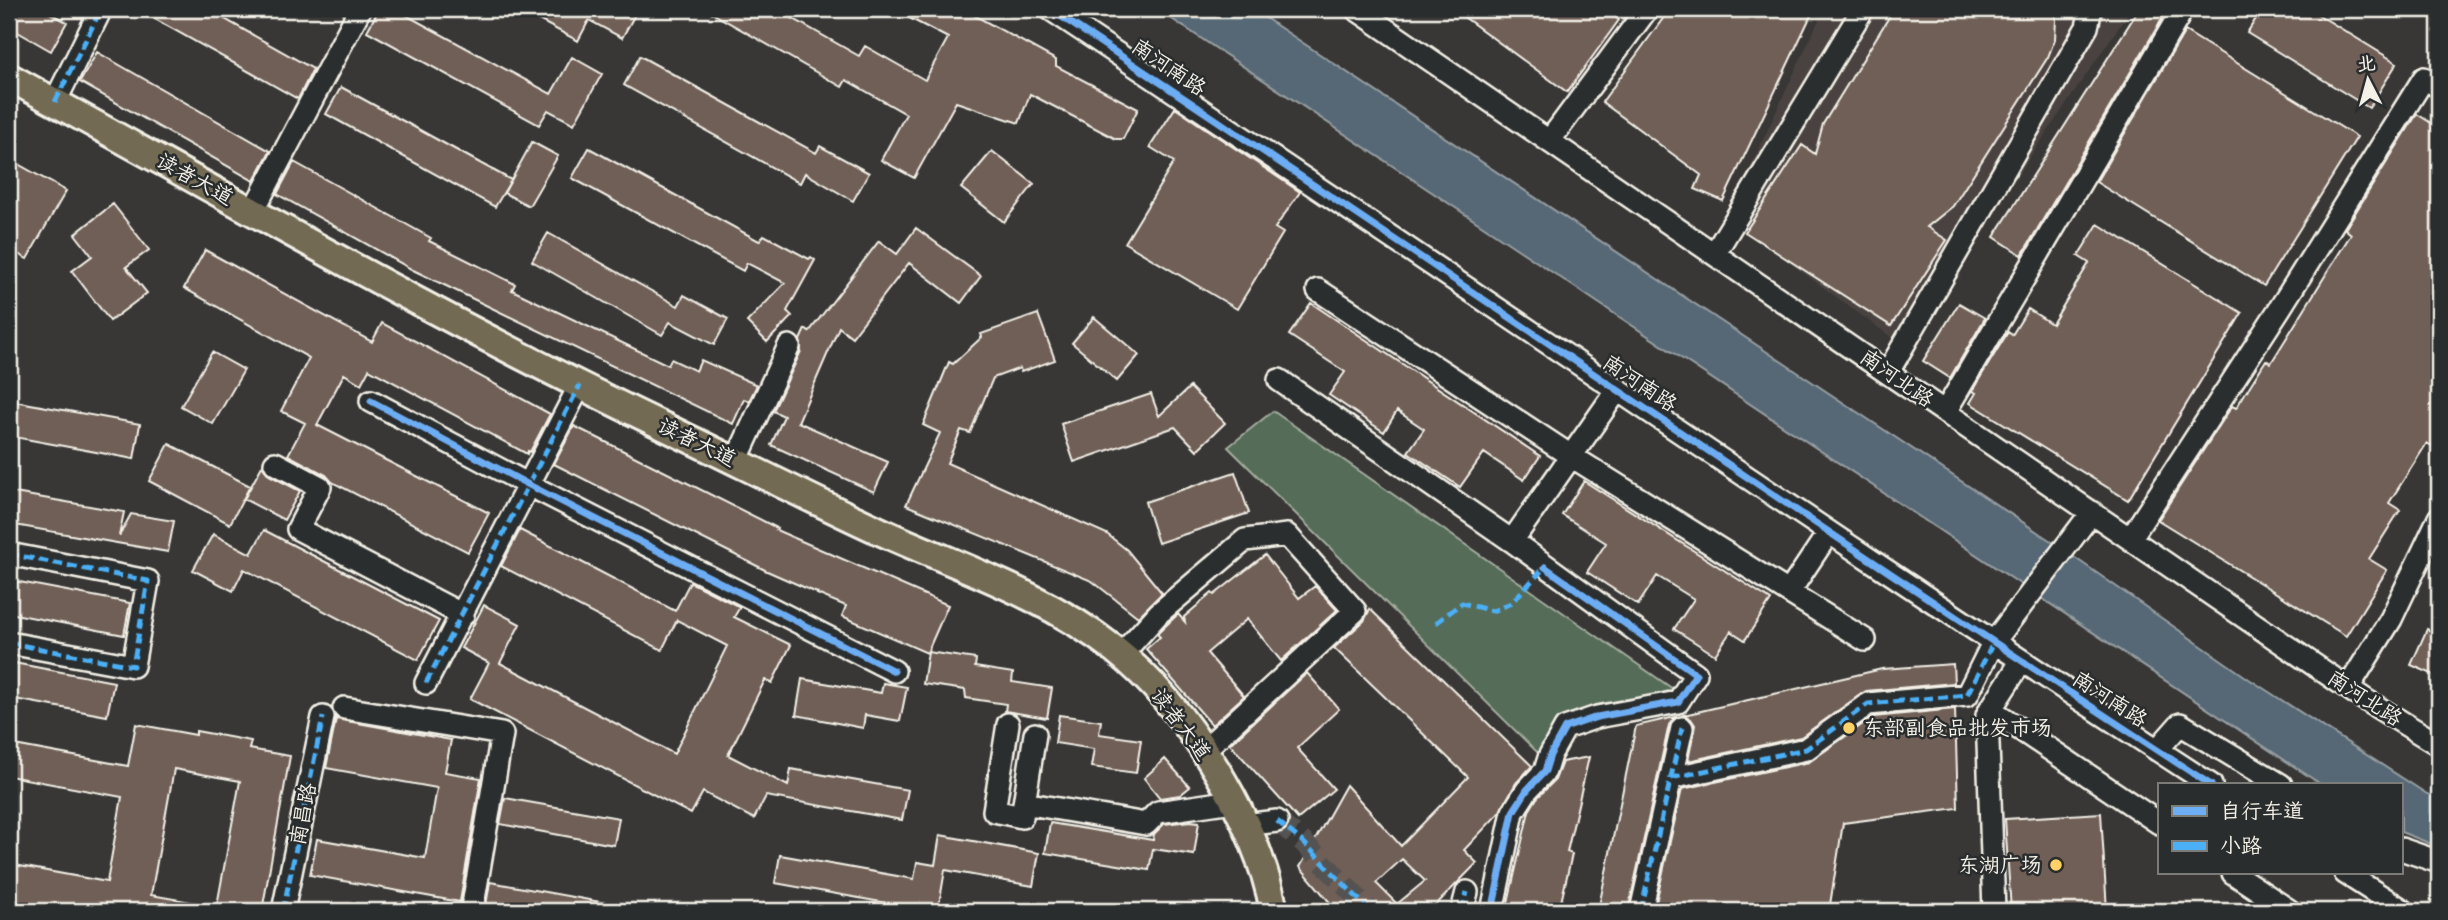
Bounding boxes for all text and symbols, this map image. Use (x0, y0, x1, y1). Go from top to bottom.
street label: 南河南路 (1124, 28, 1214, 106)
north arrow (2332, 46, 2402, 116)
text: 北 (2355, 46, 2377, 81)
street label: 读者大道 (149, 142, 241, 216)
street label: 南河北路 (1852, 338, 1942, 418)
street label: 南河南路 (1595, 344, 1685, 422)
street label: 读者大道 (651, 407, 743, 477)
street label: 南河北路 (2319, 659, 2411, 737)
street label: 南河南路 (2064, 660, 2156, 738)
street label: 读者大道 (1141, 679, 1221, 769)
place label: 东部副食品批发市场 (1863, 709, 2052, 747)
marker: 东部副食品批发市场 (1841, 720, 1857, 736)
street label: 南昌路 (278, 779, 328, 849)
legend (2158, 783, 2402, 874)
text: 自行车道 (2220, 792, 2304, 830)
text: 小路 (2220, 827, 2262, 865)
place label: 东湖广场 (1958, 846, 2042, 884)
marker: 东湖广场 (2048, 857, 2064, 873)

